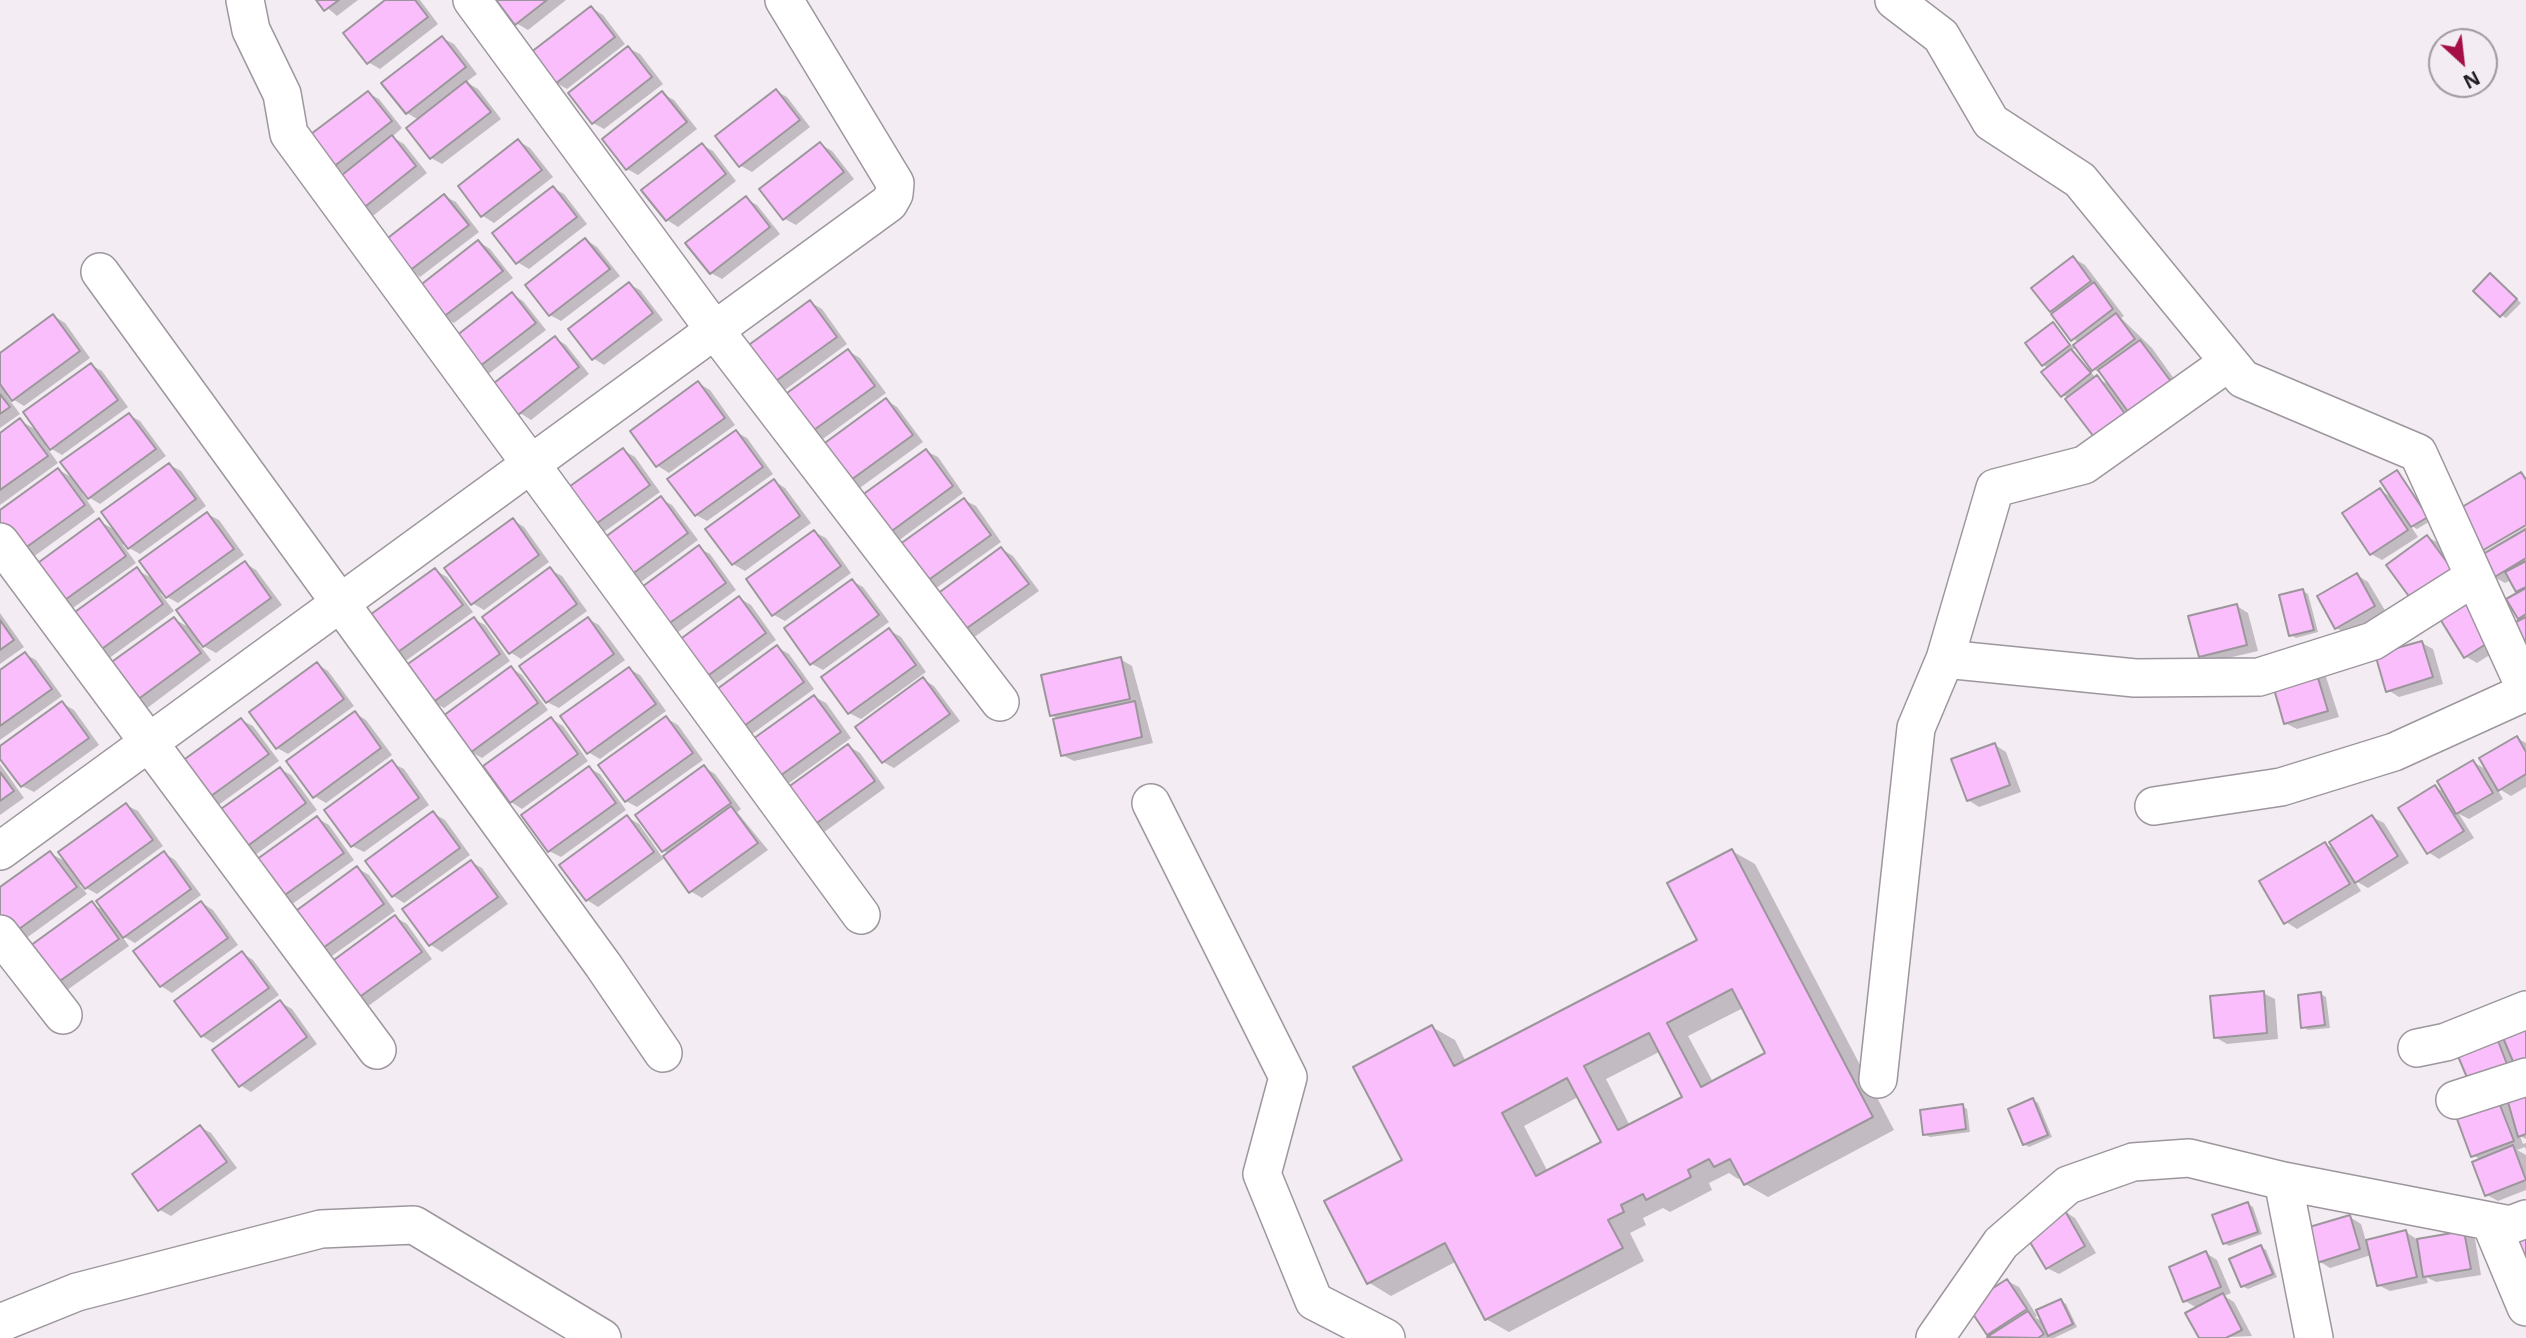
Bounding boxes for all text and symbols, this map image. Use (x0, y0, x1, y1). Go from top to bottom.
north arrow (2428, 28, 2498, 98)
text: N (2459, 65, 2484, 95)

